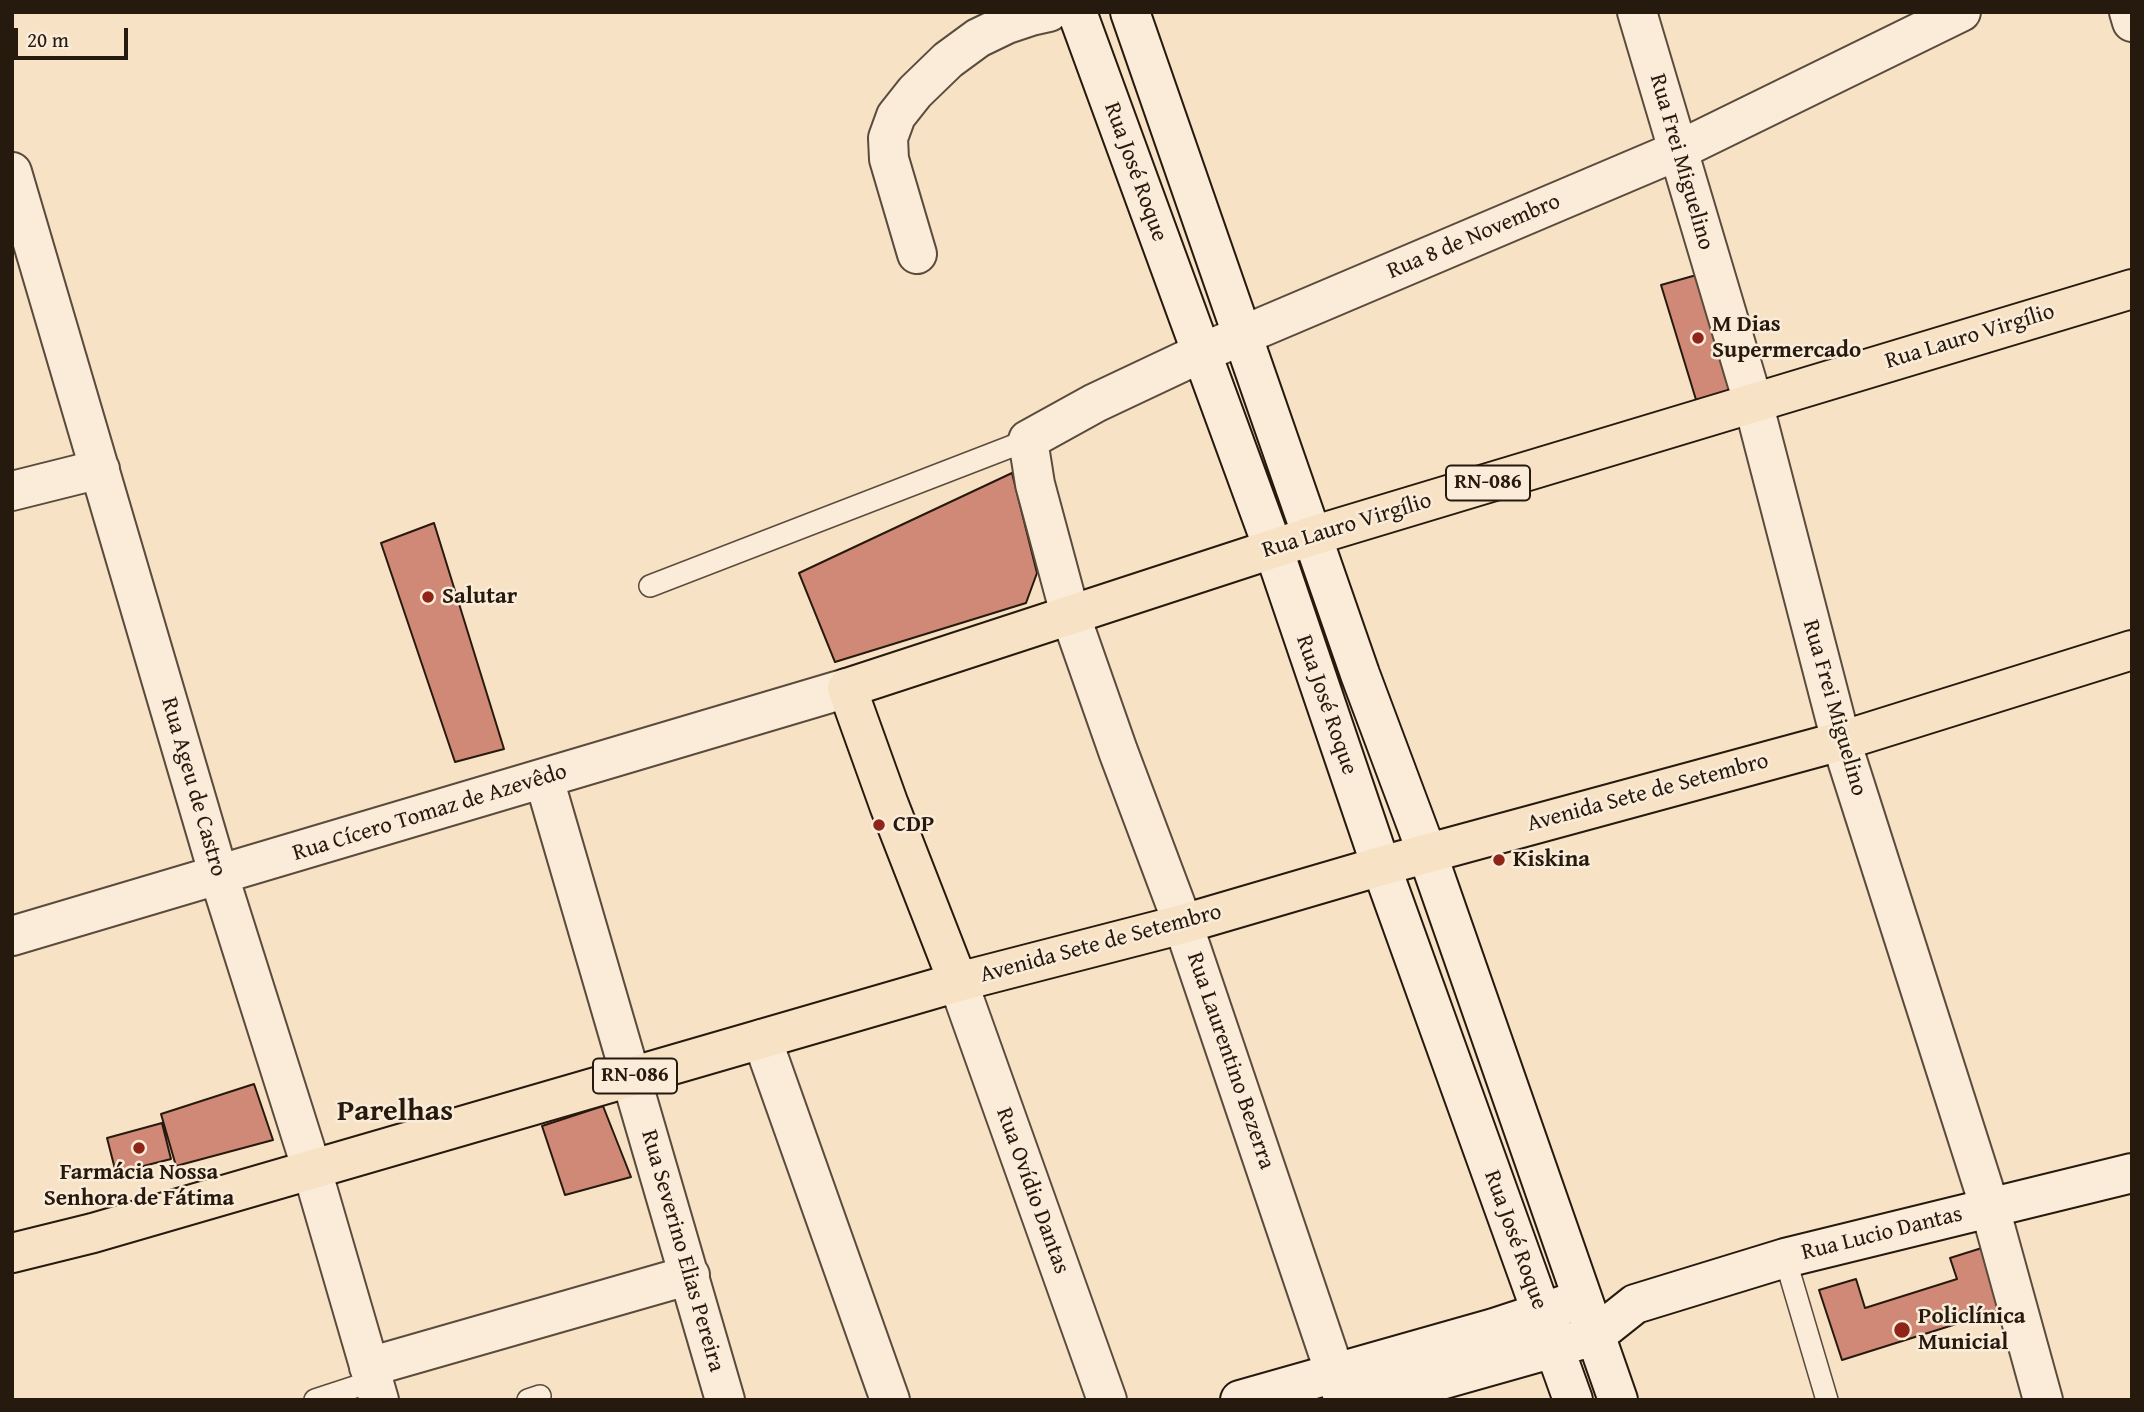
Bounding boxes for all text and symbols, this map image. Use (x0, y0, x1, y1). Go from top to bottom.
scale bar (18, 14, 131, 58)
text: 20 m (27, 24, 69, 55)
street label: Rua Frei Miguelino (1643, 71, 1719, 253)
street label: Rua José Roque (1097, 99, 1173, 245)
street label: Rua 8 de Novembro (1383, 188, 1565, 286)
street label: Rua Lauro Virgílio (1882, 298, 2058, 376)
place label: M Dias Supermercado (1712, 311, 1861, 365)
marker: M Dias Supermercado (1690, 330, 1706, 346)
road number: RN-086 (1446, 466, 1530, 500)
street label: Rua Lauro Virgílio (1259, 487, 1435, 565)
place label: Salutar (442, 583, 517, 611)
marker: Salutar (420, 589, 436, 605)
street label: Rua Frei Miguelino (1796, 617, 1872, 799)
street label: Rua José Roque (1289, 632, 1363, 778)
street label: Rua Ageu de Castro (154, 694, 232, 880)
street label: Avenida Sete de Setembro (1524, 747, 1772, 839)
street label: Rua Cícero Tomaz de Azevêdo (290, 758, 570, 868)
place label: CDP (893, 811, 934, 839)
marker: CDP (871, 817, 887, 833)
place label: Kiskina (1513, 846, 1590, 874)
marker: Kiskina (1491, 852, 1507, 868)
street label: Avenida Sete de Setembro (977, 898, 1225, 990)
street label: Rua Laurentino Bezerra (1180, 949, 1280, 1173)
road number: RN-086 (593, 1058, 677, 1094)
district label: Parelhas (337, 1094, 453, 1130)
street label: Rua Ovídio Dantas (989, 1104, 1075, 1278)
street label: Rua Severino Elias Pereira (634, 1127, 730, 1375)
marker: Farmácia Nossa Senhora de Fátima (131, 1140, 147, 1156)
place label: Farmácia Nossa Senhora de Fátima (44, 1159, 234, 1213)
street label: Rua José Roque (1477, 1167, 1553, 1313)
street label: Rua Lucio Dantas (1799, 1201, 1965, 1267)
place label: Policlínica Municial (1918, 1303, 2026, 1357)
marker: Policlínica Municial (1892, 1320, 1912, 1340)

